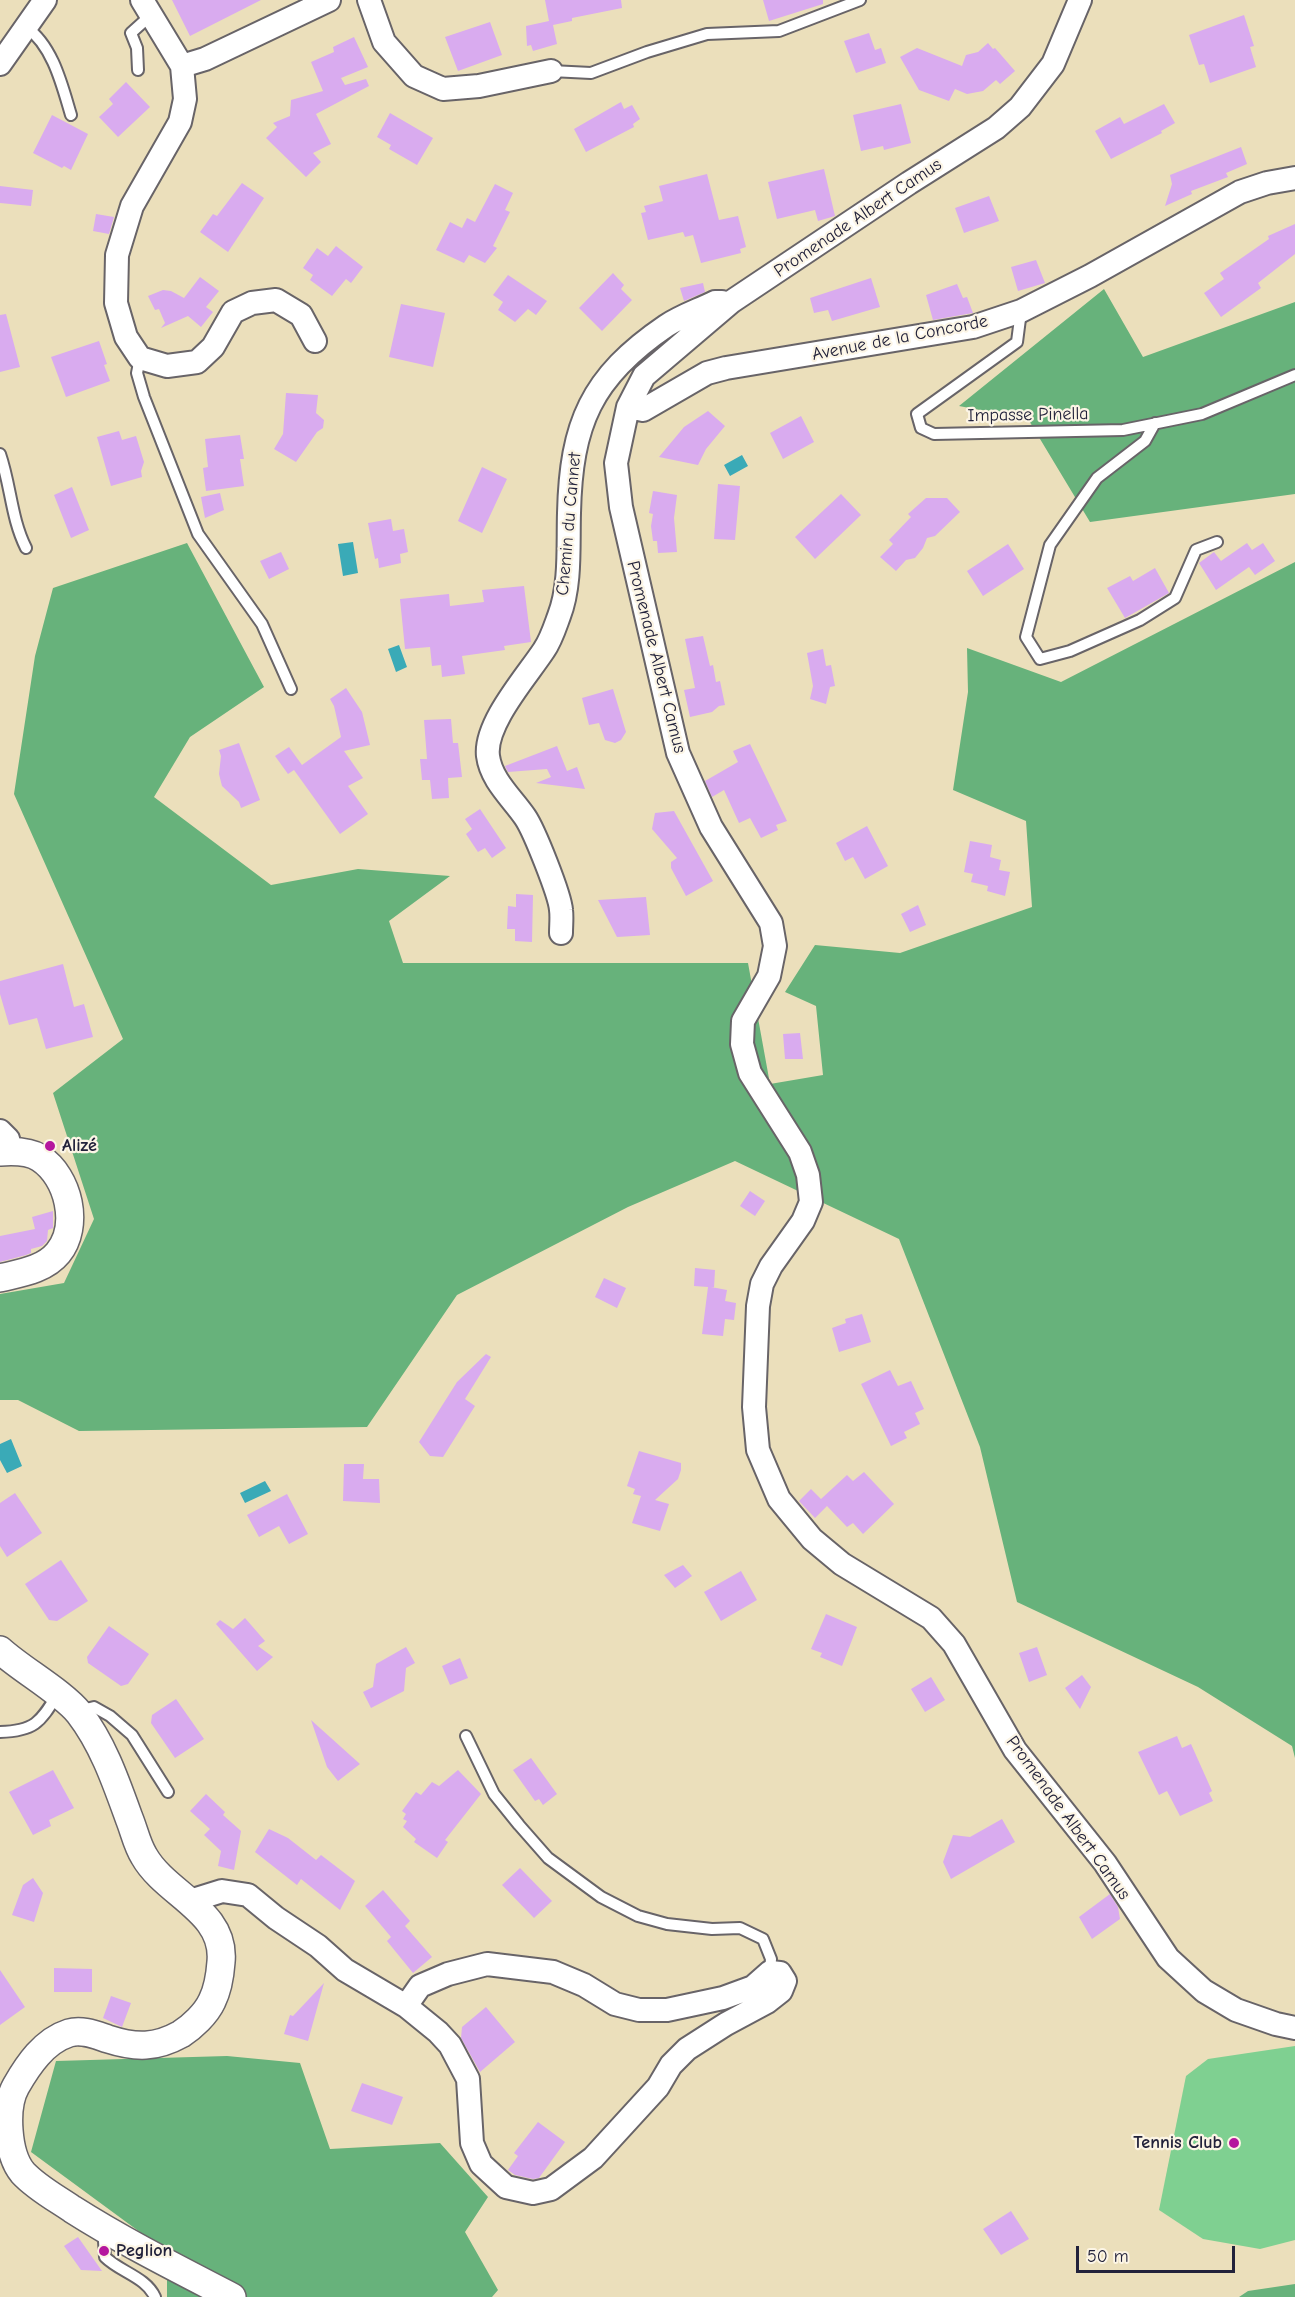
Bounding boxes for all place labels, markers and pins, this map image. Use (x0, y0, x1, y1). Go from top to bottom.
place label: Alizé (62, 1135, 97, 1157)
marker: Alizé (43, 1139, 57, 1153)
place label: Tennis Club (1133, 2132, 1222, 2154)
marker: Tennis Club (1227, 2136, 1241, 2150)
place label: Peglion (116, 2240, 172, 2262)
marker: Peglion (97, 2244, 111, 2258)

